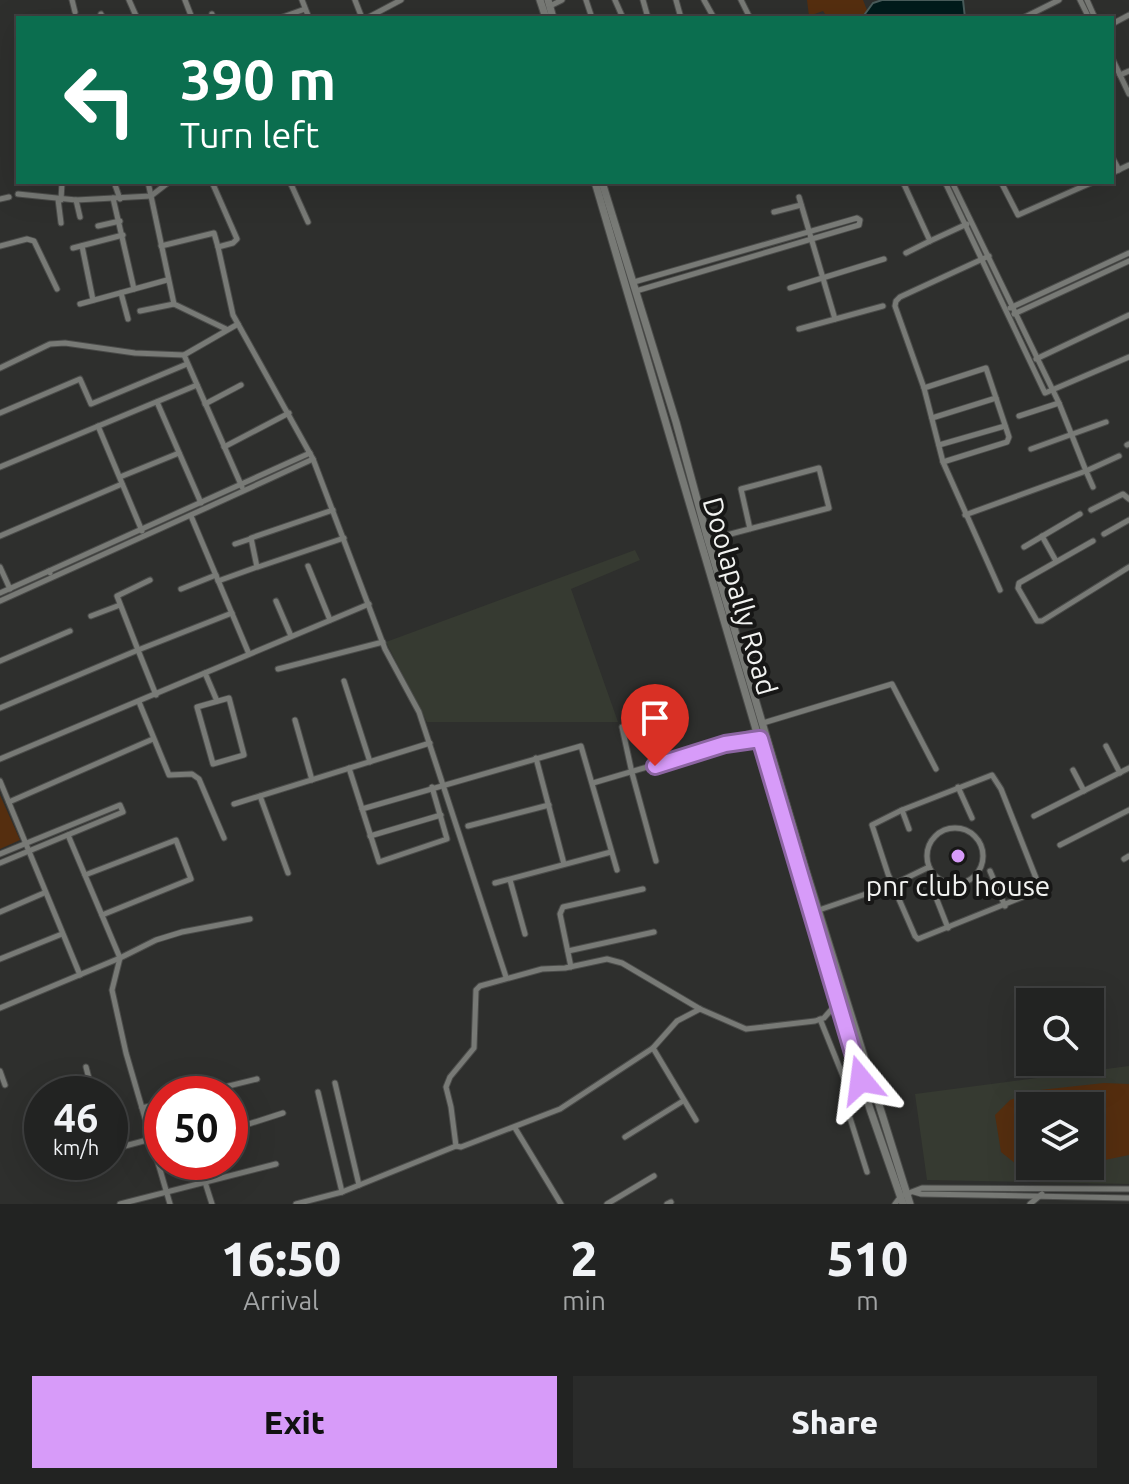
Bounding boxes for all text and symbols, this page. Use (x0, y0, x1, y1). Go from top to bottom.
icon: left (48, 48, 152, 152)
text: 390 m (180, 48, 336, 111)
text: Turn left (180, 114, 319, 155)
street label: Doolapally Road (697, 493, 784, 698)
pin (621, 684, 689, 766)
icon: arrive (633, 696, 677, 740)
marker: pnr club house (949, 847, 967, 865)
place label: pnr club house (866, 870, 1050, 901)
map controls (1016, 988, 1104, 1180)
button: search (1016, 988, 1104, 1076)
position arrow (819, 1038, 903, 1122)
speed limit sign: 50 (144, 1076, 248, 1180)
button: layers (1016, 1092, 1104, 1180)
text: 46 (53, 1095, 99, 1140)
text: km/h (53, 1136, 99, 1159)
text: 16:50 (221, 1231, 341, 1285)
text: 2 (570, 1231, 597, 1285)
text: 510 (827, 1231, 908, 1285)
text: Arrival (243, 1286, 319, 1315)
text: min (562, 1286, 606, 1315)
text: m (856, 1286, 879, 1315)
button: Exit (32, 1376, 557, 1468)
button: Share (573, 1376, 1097, 1468)

